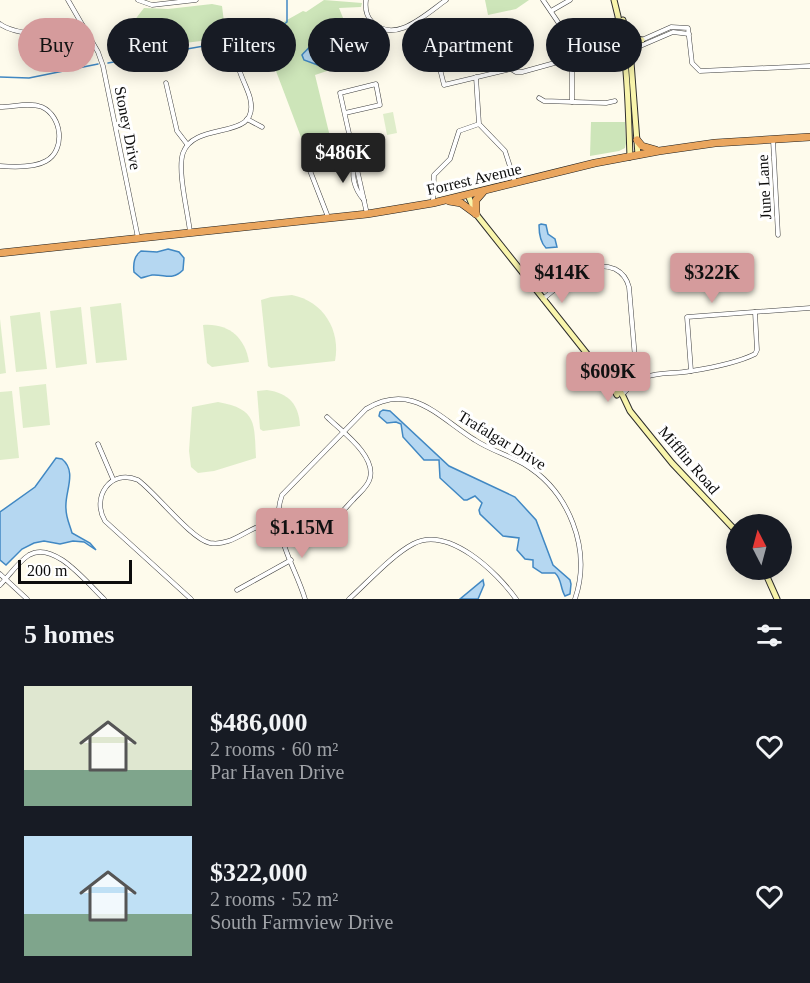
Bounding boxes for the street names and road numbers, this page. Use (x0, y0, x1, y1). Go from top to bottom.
street label: Stoney Drive (111, 85, 144, 171)
street label: June Lane (754, 154, 774, 220)
street label: Forrest Avenue (425, 160, 523, 198)
street label: Trafalgar Drive (455, 407, 549, 474)
street label: Mifflin Road (655, 423, 723, 497)

